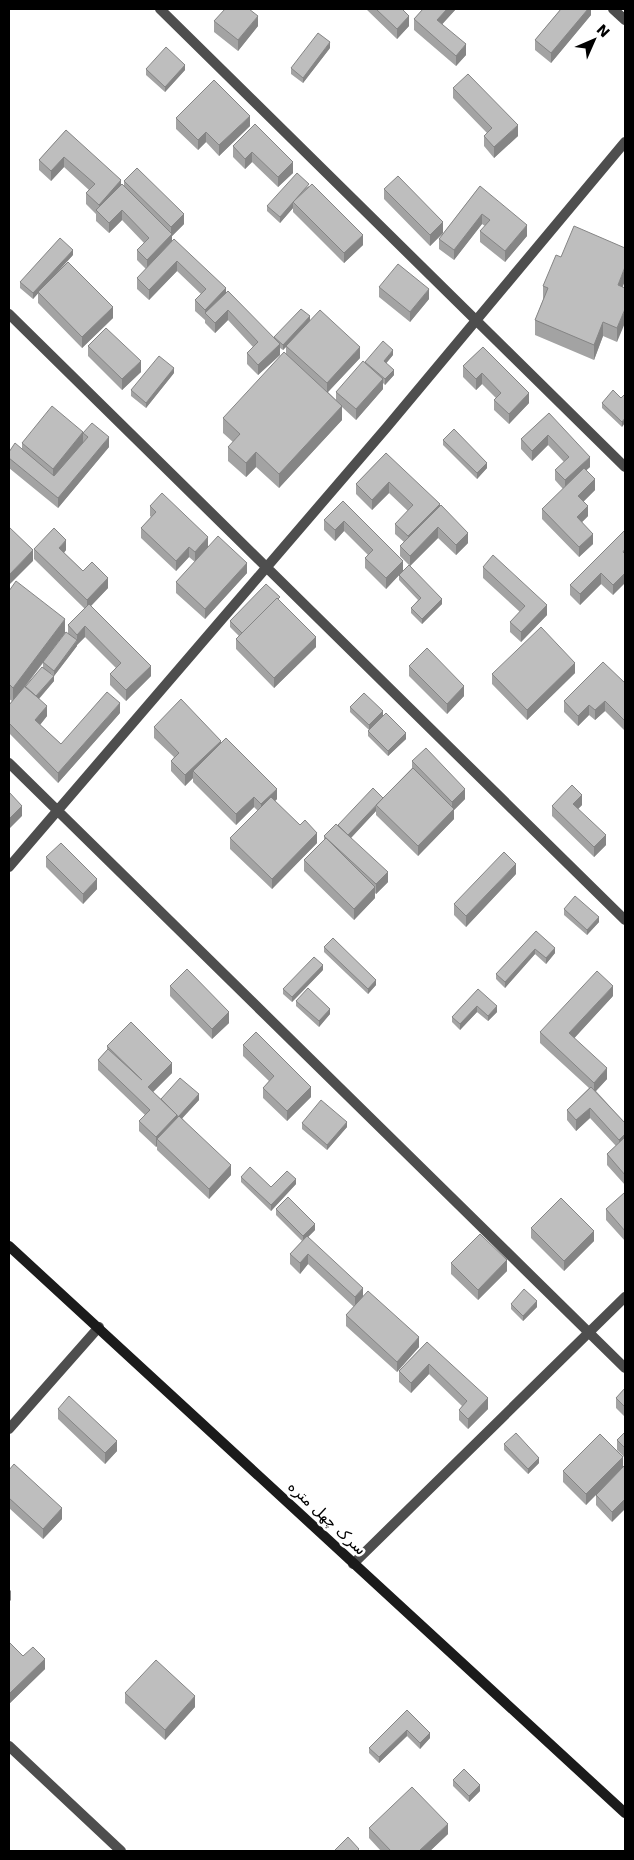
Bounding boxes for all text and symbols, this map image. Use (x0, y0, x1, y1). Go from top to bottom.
north arrow (569, 15, 619, 65)
text: N (593, 21, 613, 41)
street label: سرک چهل متره (284, 1477, 370, 1559)

